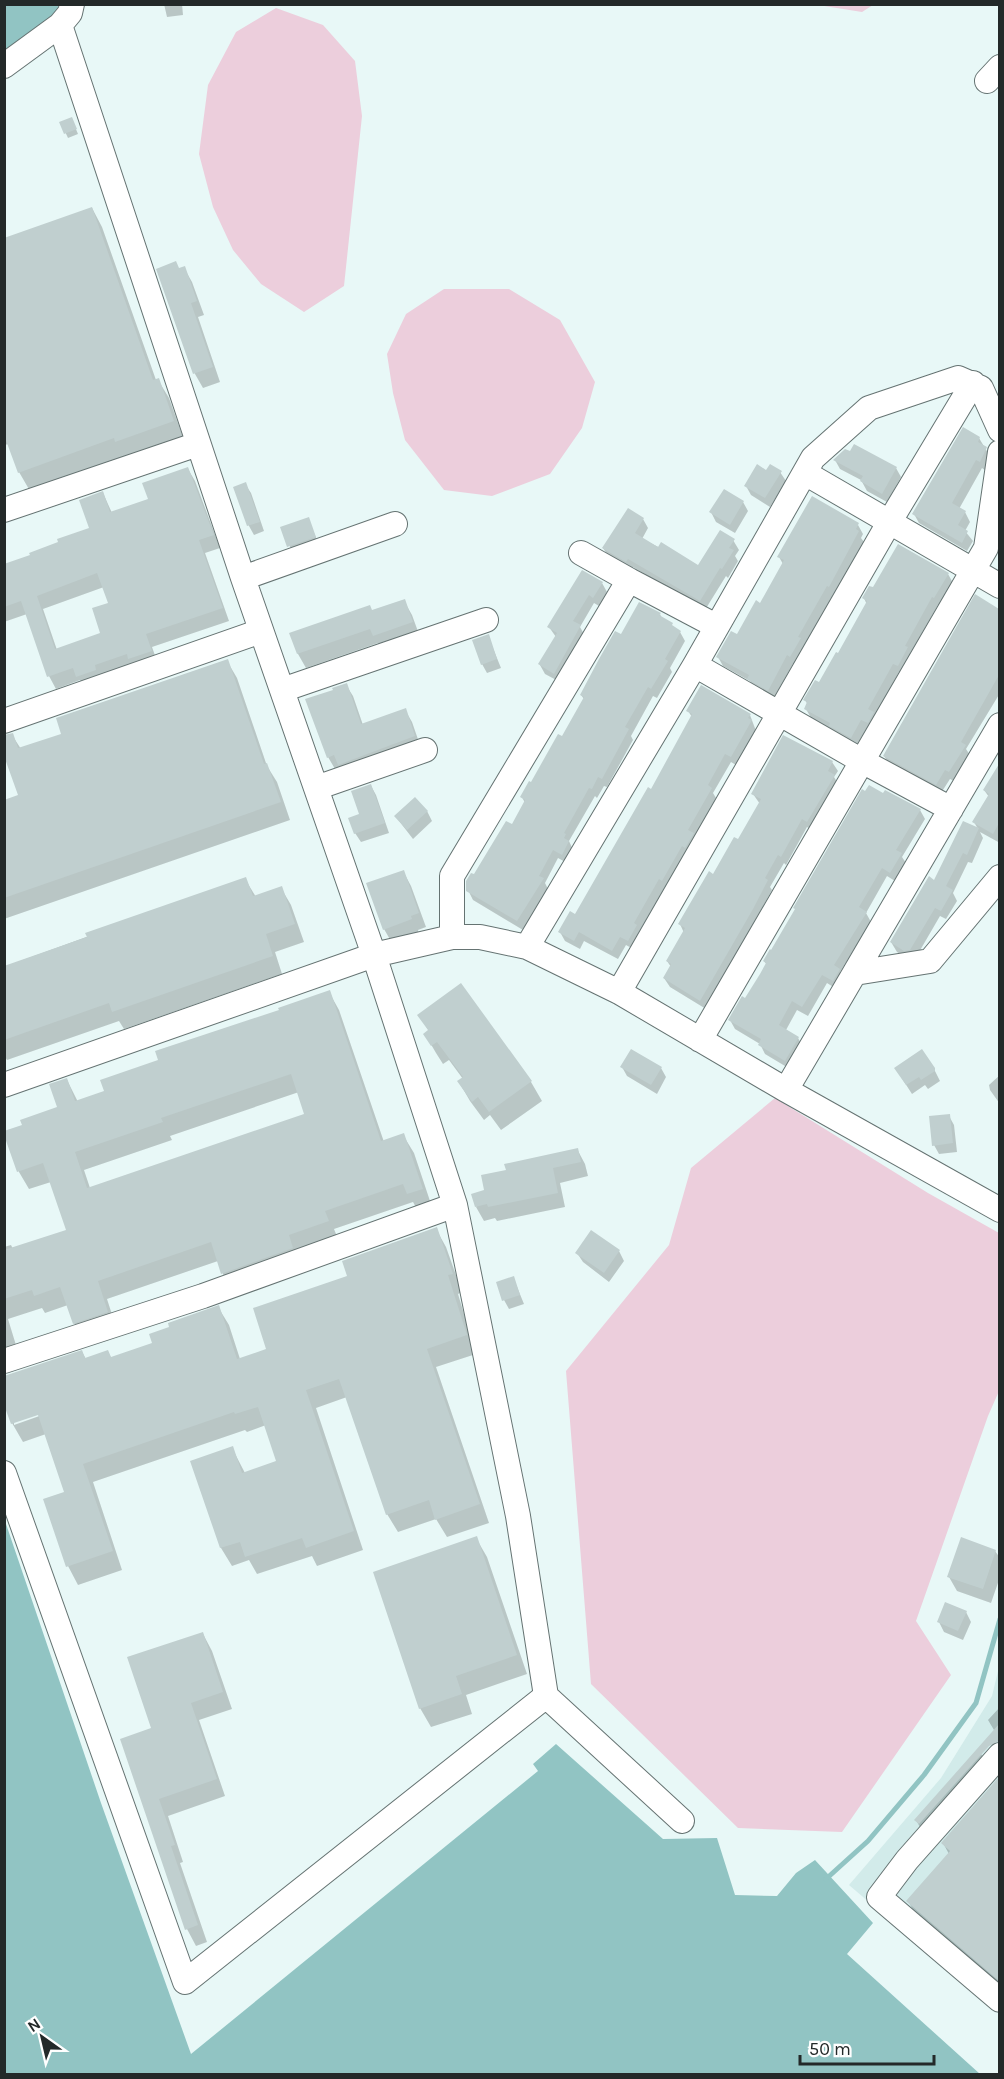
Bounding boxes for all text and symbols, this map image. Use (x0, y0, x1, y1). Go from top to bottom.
north arrow (12, 2007, 72, 2067)
text: N (24, 2014, 44, 2036)
scale bar (800, 2028, 934, 2066)
text: 50 m (809, 2038, 851, 2060)

